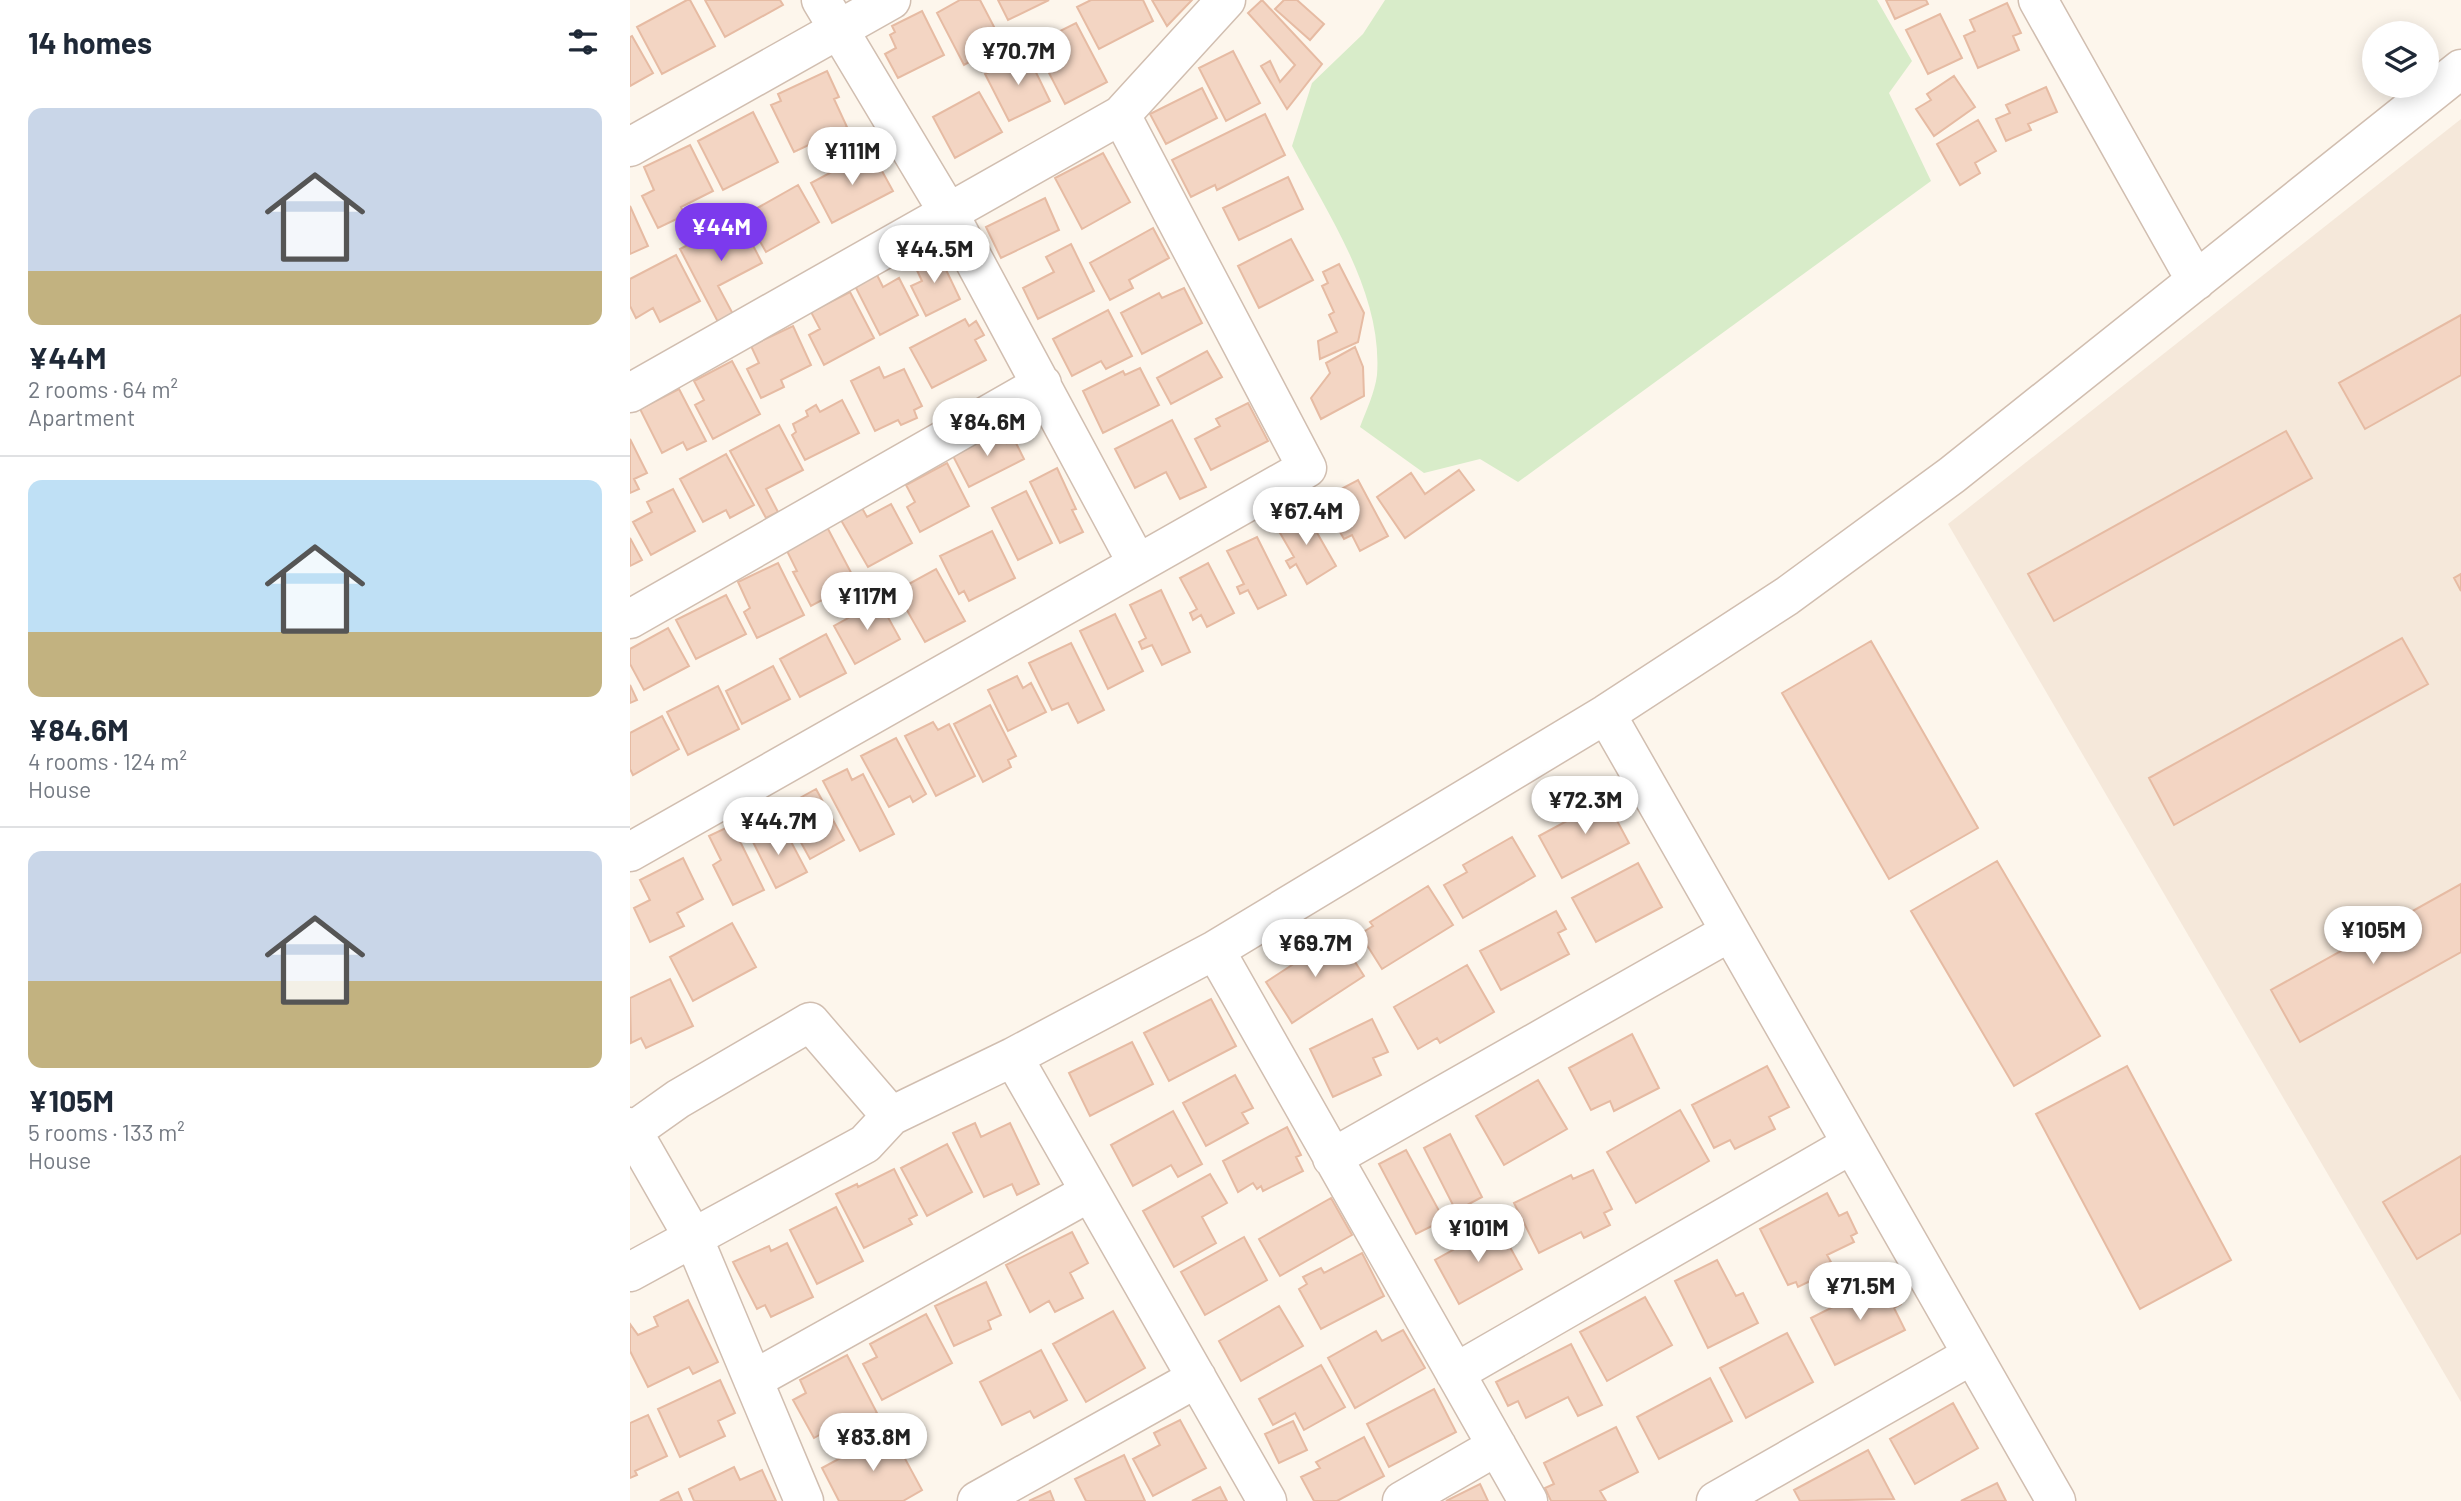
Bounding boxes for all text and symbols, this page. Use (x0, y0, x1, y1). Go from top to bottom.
map controls (2362, 21, 2439, 98)
button: layers (2362, 21, 2439, 98)
icon: filters (564, 23, 602, 61)
text: 14 homes (28, 24, 152, 60)
pin: ¥70.7M (961, 28, 1075, 87)
text: ¥70.7M (981, 36, 1055, 64)
pin: ¥111M (803, 128, 901, 187)
text: ¥111M (824, 136, 880, 164)
icon: home (252, 154, 378, 280)
pin: ¥44M (680, 204, 762, 263)
text: ¥44M (691, 212, 751, 240)
pin: ¥44.5M (877, 226, 991, 285)
text: ¥44.5M (895, 234, 973, 262)
text: ¥44M (28, 339, 106, 375)
text: 2 rooms · 64 m² (28, 375, 178, 403)
pin: ¥84.6M (930, 398, 1044, 458)
text: Apartment (28, 403, 135, 431)
text: ¥84.6M (948, 407, 1026, 435)
pin: ¥67.4M (1249, 488, 1363, 547)
text: ¥67.4M (1269, 496, 1343, 524)
icon: home (252, 526, 378, 652)
pin: ¥117M (818, 572, 916, 632)
text: ¥117M (837, 581, 897, 609)
text: ¥84.6M (28, 711, 129, 747)
text: 4 rooms · 124 m² (28, 747, 187, 775)
text: House (28, 775, 91, 803)
pin: ¥72.3M (1528, 776, 1642, 836)
text: ¥72.3M (1547, 785, 1623, 813)
pin: ¥44.7M (721, 798, 835, 857)
text: ¥44.7M (739, 806, 817, 834)
icon: home (252, 897, 378, 1023)
pin: ¥105M (2324, 906, 2422, 966)
text: ¥105M (2340, 915, 2406, 943)
pin: ¥69.7M (1258, 920, 1372, 979)
text: ¥69.7M (1278, 928, 1352, 956)
text: ¥105M (28, 1082, 114, 1118)
text: 5 rooms · 133 m² (28, 1118, 185, 1146)
text: House (28, 1146, 91, 1174)
pin: ¥101M (1429, 1204, 1527, 1264)
text: ¥101M (1447, 1213, 1509, 1241)
pin: ¥71.5M (1803, 1262, 1917, 1322)
text: ¥71.5M (1825, 1271, 1895, 1299)
pin: ¥83.8M (816, 1414, 930, 1473)
text: ¥83.8M (835, 1422, 911, 1450)

